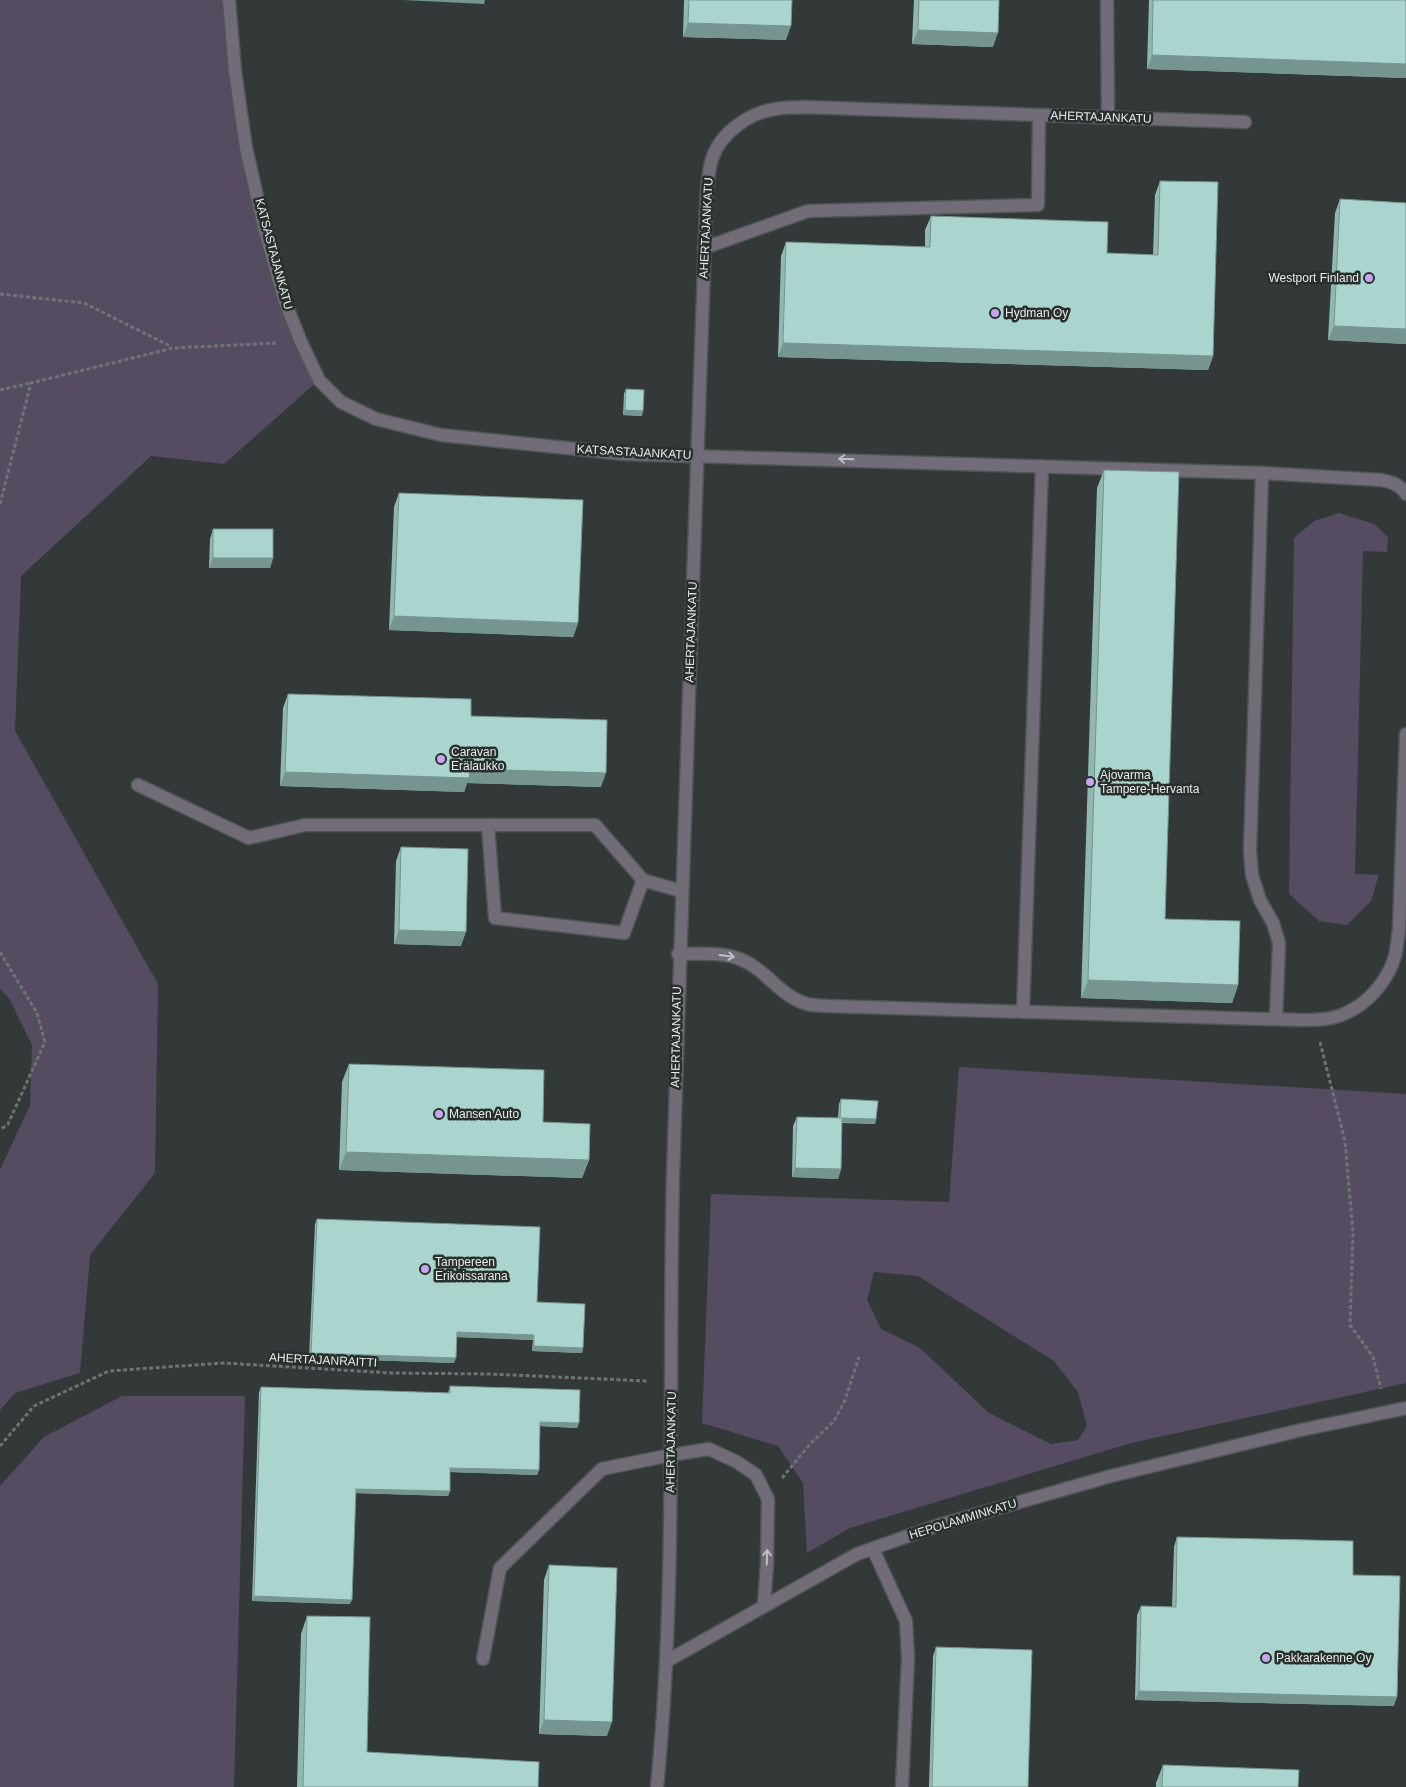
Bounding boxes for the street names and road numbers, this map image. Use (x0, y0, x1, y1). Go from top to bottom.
street label: AHERTAJANKATU (1050, 108, 1152, 126)
street label: AHERTAJANKATU (696, 177, 716, 279)
street label: KATSASTAJANKATU (252, 197, 296, 311)
street label: KATSASTAJANKATU (576, 442, 692, 462)
street label: AHERTAJANKATU (682, 581, 700, 683)
street label: AHERTAJANKATU (668, 986, 684, 1088)
street label: AHERTAJANRAITTI (269, 1350, 377, 1370)
street label: AHERTAJANKATU (663, 1391, 679, 1493)
street label: HEPOLAMMINKATU (907, 1496, 1019, 1542)

